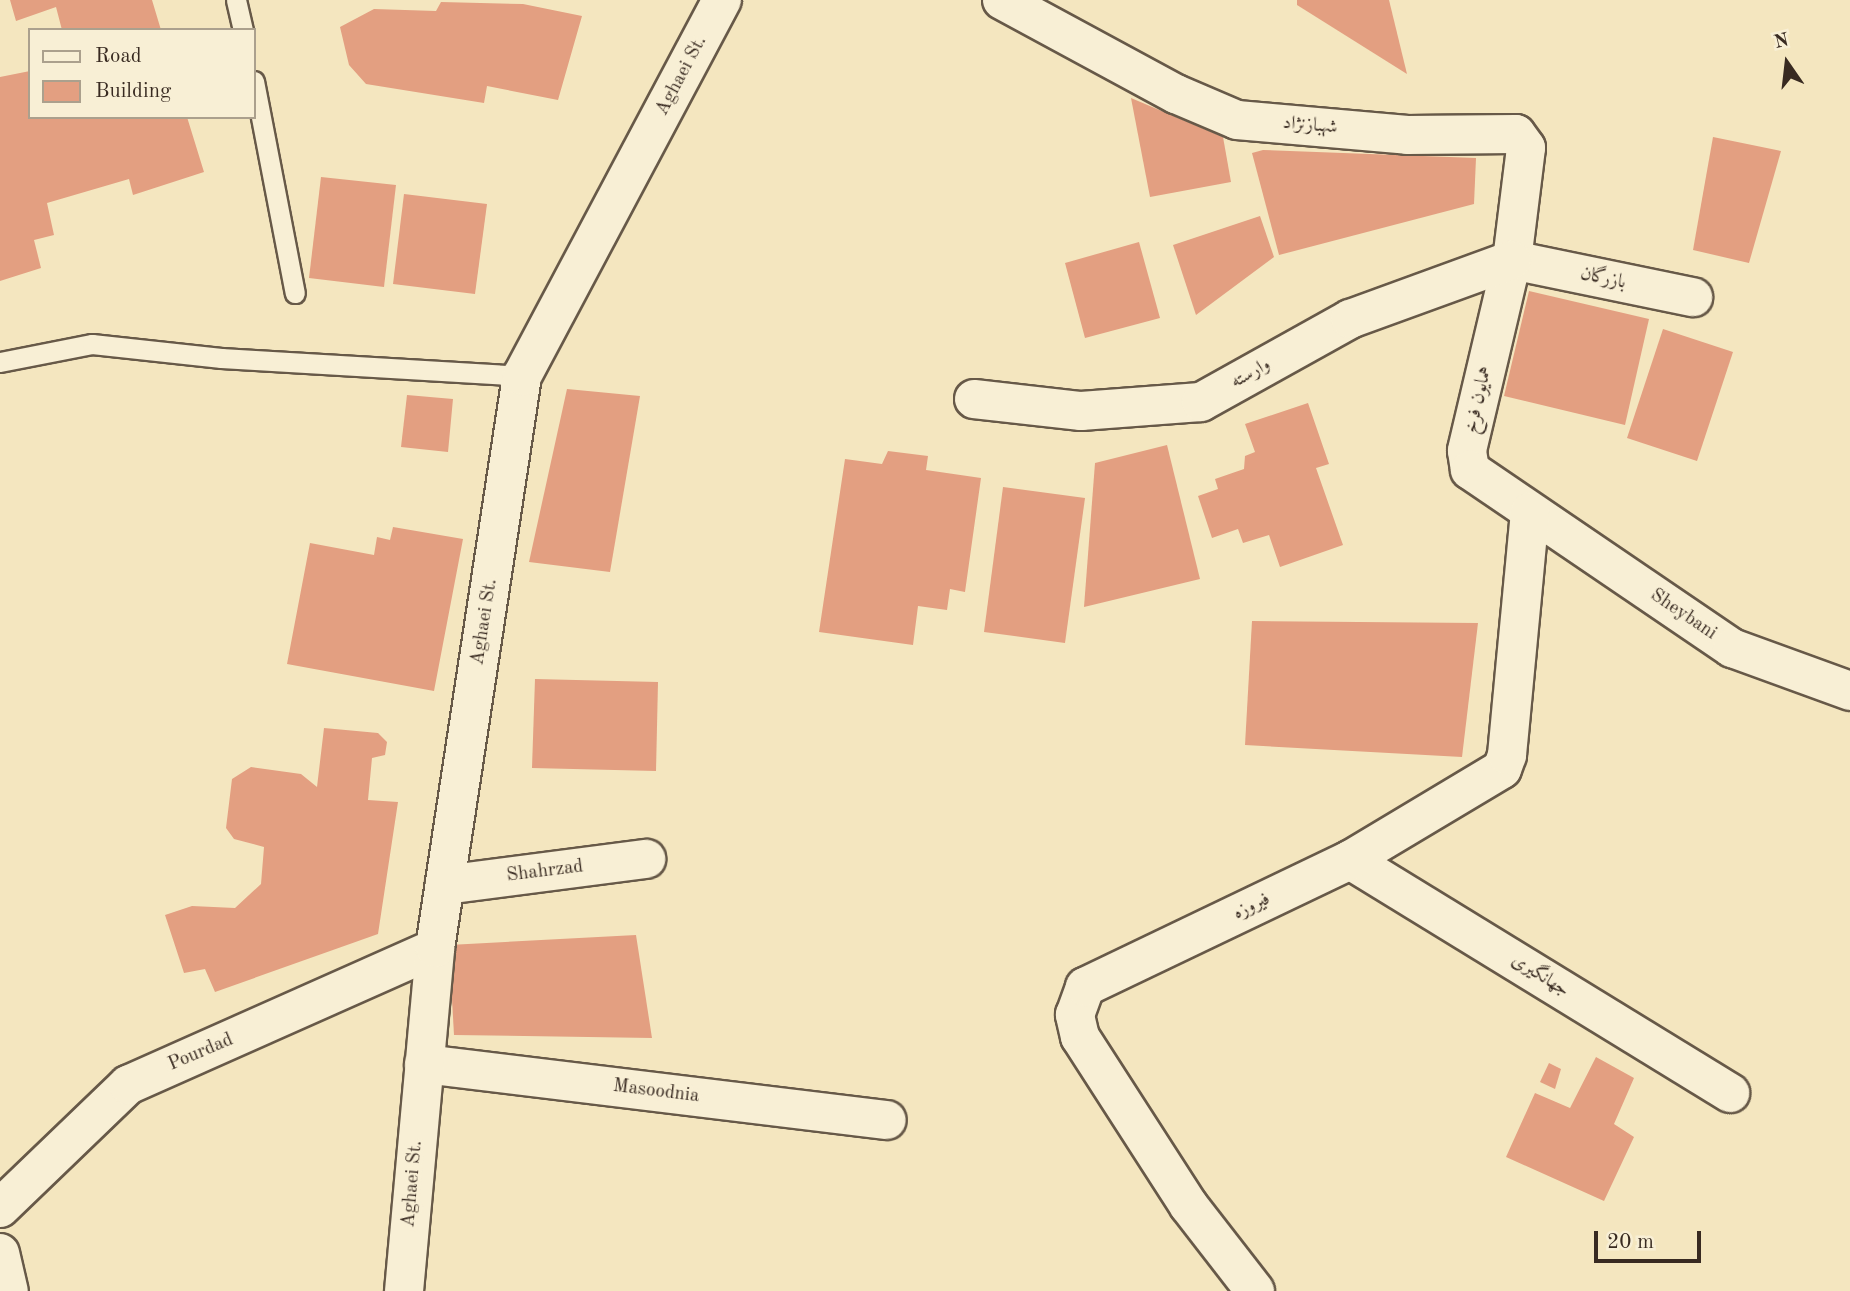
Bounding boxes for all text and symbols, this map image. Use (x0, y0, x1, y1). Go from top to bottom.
legend (28, 28, 256, 119)
north arrow (1752, 28, 1822, 98)
text: N (1772, 31, 1791, 53)
street label: Aghaei St. (651, 32, 713, 120)
text: Road (95, 46, 142, 67)
text: Building (95, 81, 171, 102)
street label: شهبازنژاد (1282, 112, 1338, 140)
street label: بازرگان (1578, 263, 1628, 295)
street label: وارسته (1227, 354, 1275, 394)
street label: همایون فرخ (1460, 364, 1498, 436)
street label: Aghaei St. (467, 577, 503, 667)
street label: Sheybani (1645, 584, 1721, 646)
street label: Shahrzad (505, 856, 585, 888)
street label: فیروزه (1230, 888, 1274, 926)
street label: جهانگیری (1507, 949, 1573, 1003)
street label: Pourdad (165, 1029, 237, 1077)
street label: Masoodnia (611, 1075, 701, 1109)
street label: Aghaei St. (398, 1139, 428, 1229)
scale bar (1598, 1218, 1705, 1262)
text: 20 m (1607, 1232, 1654, 1253)

